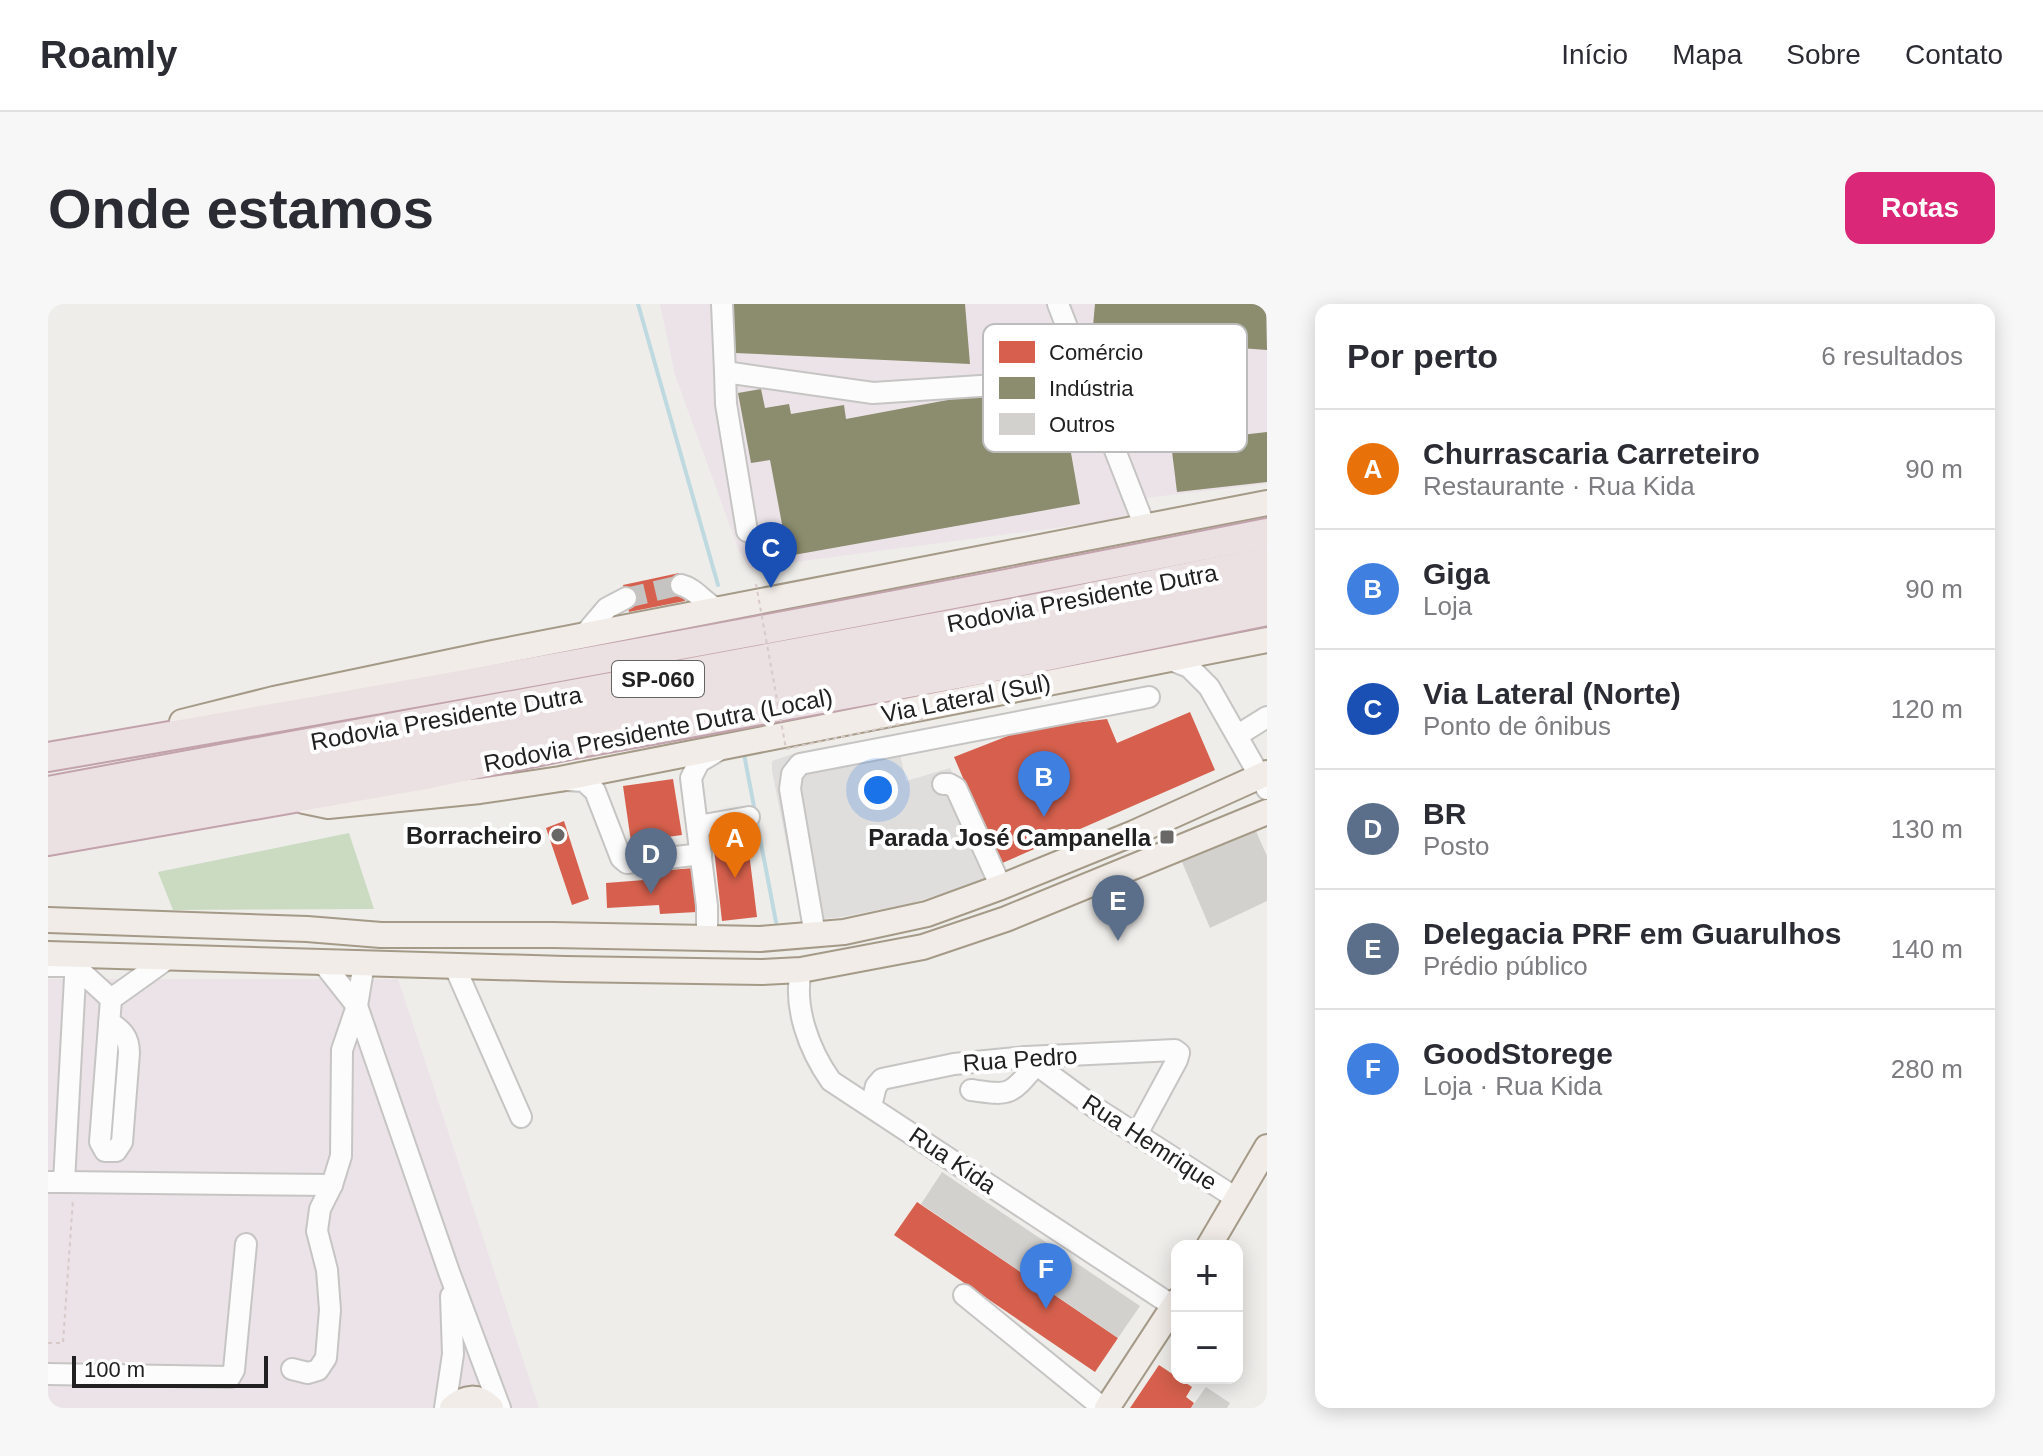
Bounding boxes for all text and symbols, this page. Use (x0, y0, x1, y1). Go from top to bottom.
text: Roamly (40, 34, 177, 76)
text: Início (1561, 39, 1628, 70)
text: Mapa (1672, 39, 1742, 70)
text: Sobre (1786, 39, 1861, 70)
text: Contato (1905, 39, 2003, 70)
button: Rotas (1845, 172, 1995, 244)
text: Onde estamos (48, 177, 434, 240)
legend (983, 324, 1247, 452)
text: Por perto (1347, 337, 1498, 375)
text: Comércio (1049, 340, 1143, 365)
text: 6 resultados (1821, 341, 1963, 371)
text: Indústria (1049, 376, 1134, 401)
text: Outros (1049, 412, 1115, 437)
text: Churrascaria Carreteiro (1423, 437, 1760, 470)
text: A (1364, 454, 1382, 484)
text: 90 m (1905, 454, 1963, 484)
text: Restaurante · Rua Kida (1423, 471, 1695, 501)
pin: C (745, 522, 797, 588)
text: Giga (1423, 557, 1490, 590)
street label: Rodovia Presidente Dutra (945, 558, 1220, 637)
text: B (1364, 574, 1382, 604)
text: 90 m (1905, 574, 1963, 604)
text: Loja (1423, 591, 1472, 621)
road number: SP-060 (612, 661, 704, 697)
street label: Via Lateral (Sul) (879, 668, 1053, 728)
text: Via Lateral (Norte) (1423, 677, 1681, 710)
street label: Rodovia Presidente Dutra (308, 681, 584, 755)
street label: Rodovia Presidente Dutra (Local) (481, 683, 835, 777)
text: C (1364, 694, 1382, 724)
text: 120 m (1891, 694, 1963, 724)
text: Ponto de ônibus (1423, 711, 1611, 741)
pin: B (1018, 751, 1070, 817)
your location (858, 770, 898, 810)
text: BR (1423, 797, 1466, 830)
pin: A (709, 812, 761, 878)
text: D (1364, 814, 1382, 844)
text: 130 m (1891, 814, 1963, 844)
place label: Borracheiro (406, 822, 542, 849)
place label: Parada José Campanella (868, 824, 1152, 851)
marker: Borracheiro (549, 826, 567, 844)
pin: D (625, 828, 677, 894)
marker: Parada José Campanella (1158, 828, 1176, 846)
text: Posto (1423, 831, 1490, 861)
pin: E (1092, 875, 1144, 941)
text: Delegacia PRF em Guarulhos (1423, 917, 1841, 950)
text: E (1364, 934, 1382, 964)
text: 140 m (1891, 934, 1963, 964)
text: Prédio público (1423, 951, 1588, 981)
text: GoodStorege (1423, 1037, 1613, 1070)
street label: Rua Pedro (962, 1042, 1078, 1076)
text: F (1365, 1054, 1381, 1084)
text: 280 m (1891, 1054, 1963, 1084)
text: Loja · Rua Kida (1423, 1071, 1602, 1101)
street label: Rua Hemrique (1078, 1089, 1222, 1195)
street label: Rua Kida (905, 1121, 1002, 1199)
map controls (1171, 1240, 1243, 1384)
button: + (1171, 1240, 1243, 1312)
pin: F (1020, 1243, 1072, 1309)
button: − (1171, 1312, 1243, 1384)
scale bar (72, 1352, 268, 1388)
text: 100 m (84, 1357, 145, 1382)

